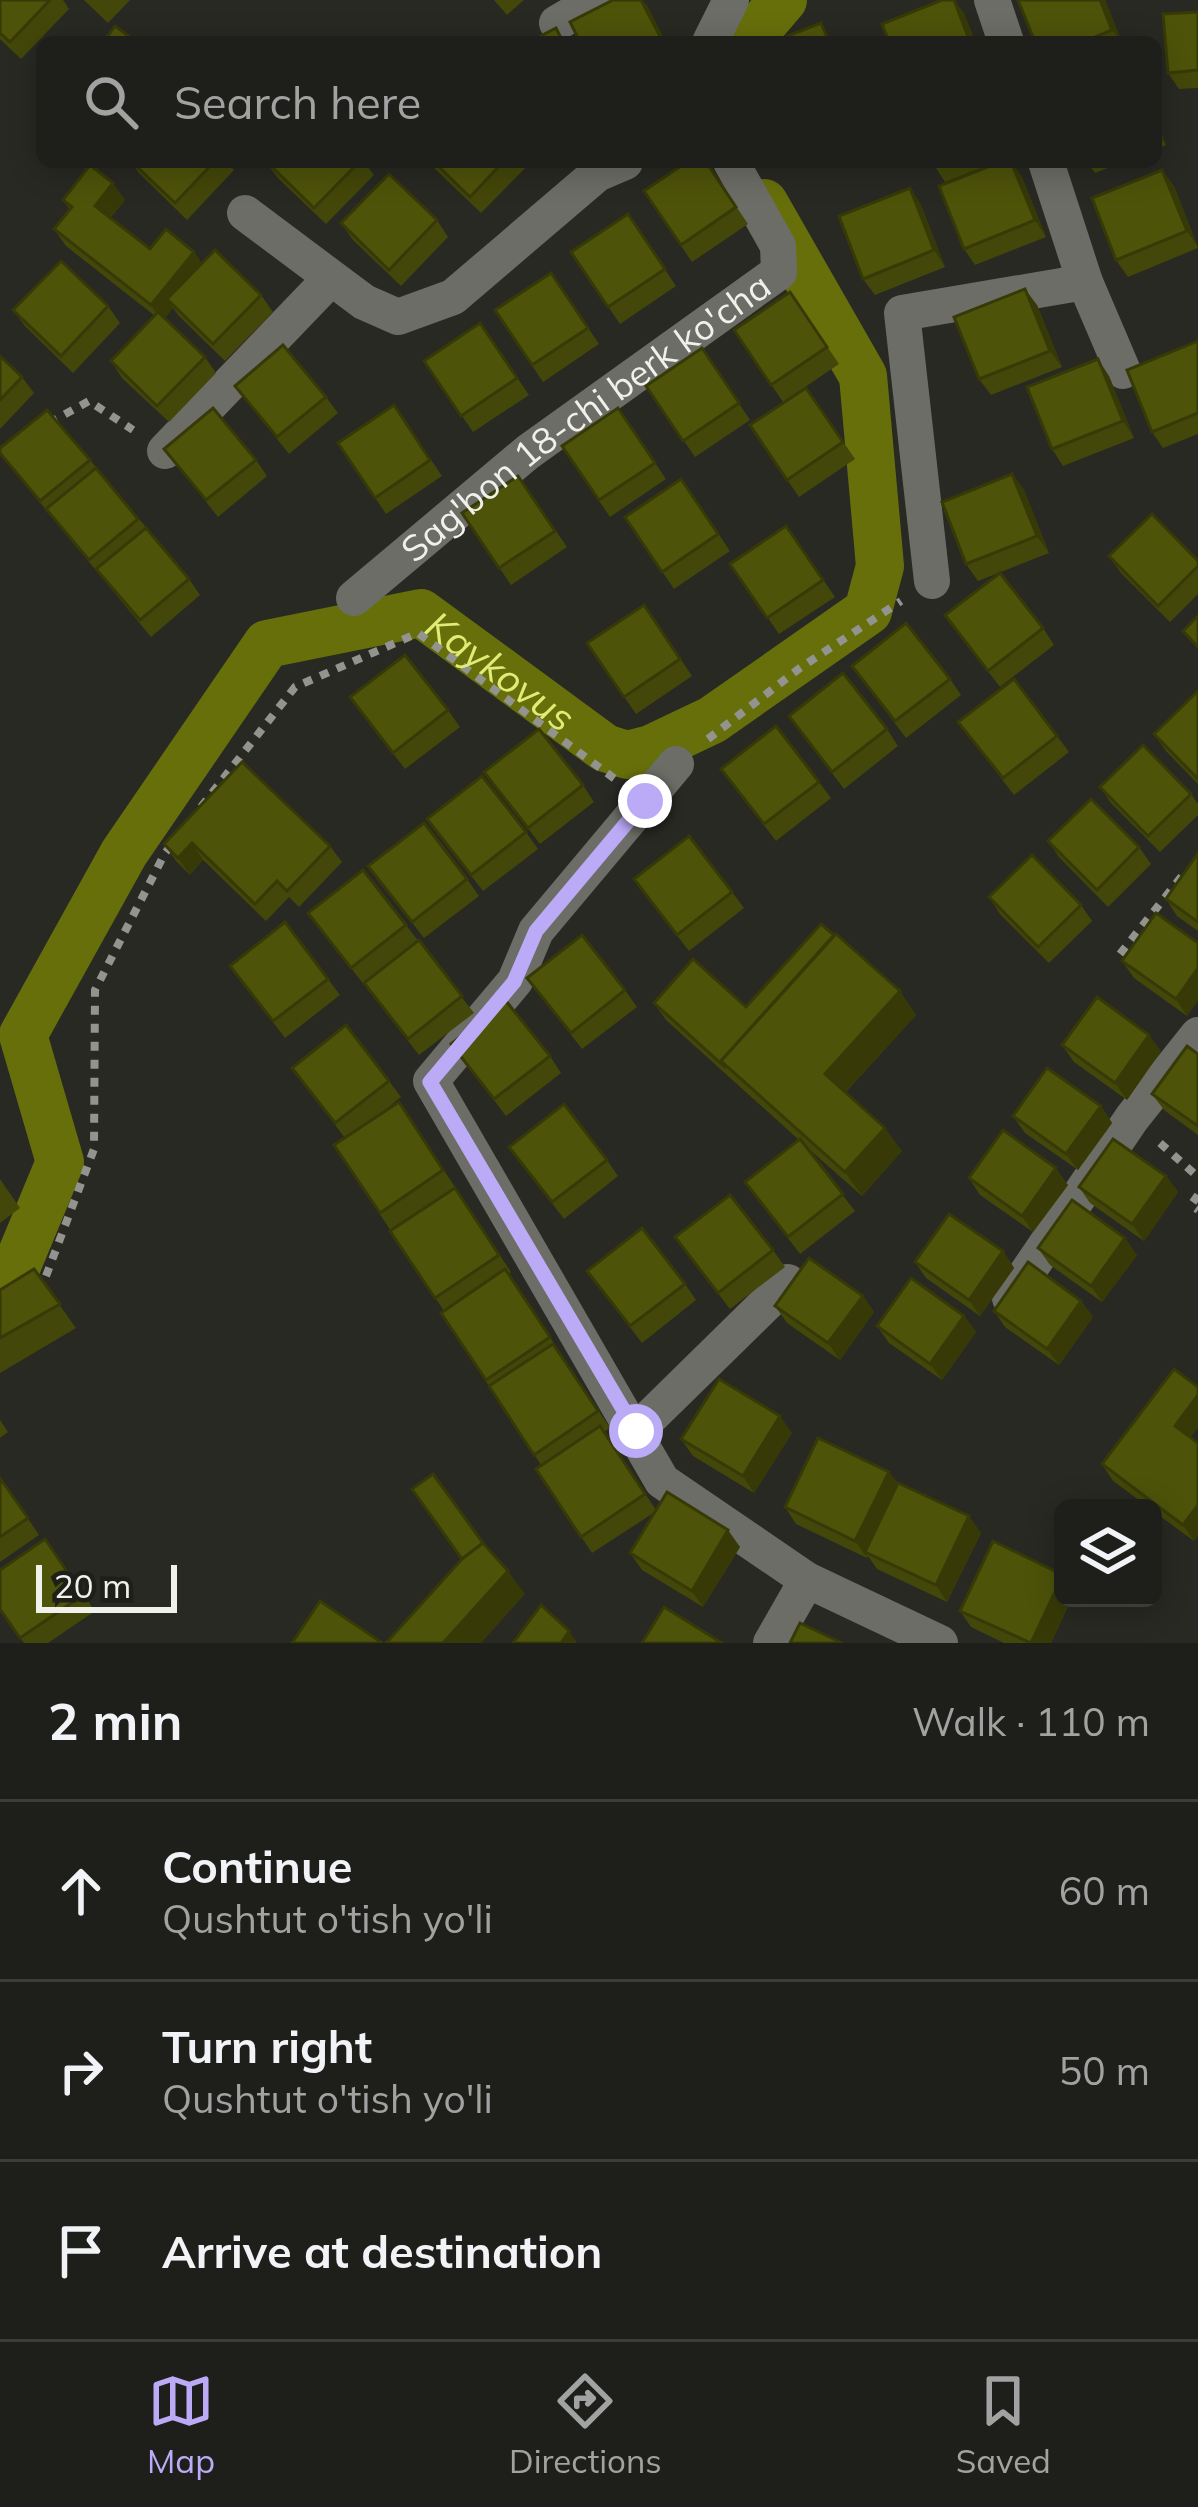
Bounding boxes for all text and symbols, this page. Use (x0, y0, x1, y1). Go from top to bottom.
search box (36, 36, 1162, 168)
icon: search (78, 69, 144, 135)
text: Search here (174, 74, 421, 130)
street label: Sag'bon 18-chi berk ko'cha (391, 263, 779, 571)
water label: Kaykovus (416, 600, 585, 742)
route end (618, 774, 672, 828)
route start (609, 1404, 663, 1458)
map controls (1054, 1499, 1162, 1607)
button: layers (1054, 1499, 1162, 1607)
scale bar (36, 1559, 177, 1612)
text: 20 m (54, 1565, 131, 1606)
text: 2 min (48, 1689, 183, 1753)
text: Walk · 110 m (912, 1697, 1150, 1746)
text: Continue (162, 1838, 352, 1894)
icon: ahead (48, 1858, 114, 1924)
text: 60 m (1059, 1866, 1150, 1915)
text: Qushtut o'tish yo'li (162, 1894, 493, 1943)
text: Turn right (162, 2018, 372, 2074)
icon: right (48, 2038, 114, 2104)
text: 50 m (1059, 2046, 1150, 2095)
text: Qushtut o'tish yo'li (162, 2074, 493, 2123)
icon: arrive (48, 2218, 114, 2284)
text: Arrive at destination (162, 2223, 602, 2279)
tab: Map (147, 2368, 215, 2481)
tab: Directions (509, 2368, 662, 2481)
tab: Saved (956, 2368, 1051, 2481)

